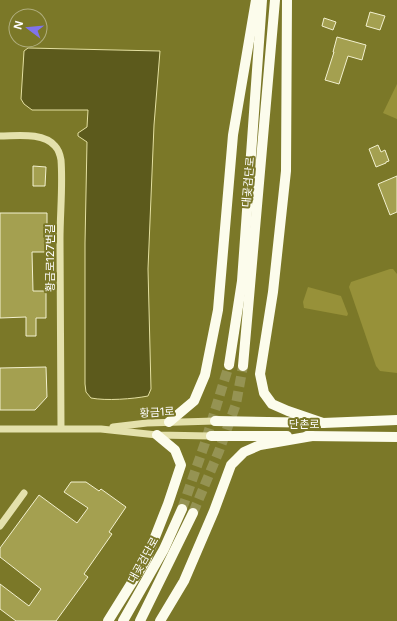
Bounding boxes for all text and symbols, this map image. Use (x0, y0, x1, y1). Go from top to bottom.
north arrow (8, 8, 48, 48)
text: N (11, 19, 26, 31)
street label: 대곶검단로 (239, 156, 257, 208)
street label: 황금로127번길 (43, 224, 57, 292)
street label: 황금1로 (139, 404, 175, 420)
street label: 단촌로 (289, 417, 319, 431)
street label: 대곶검단로 (125, 534, 161, 586)

